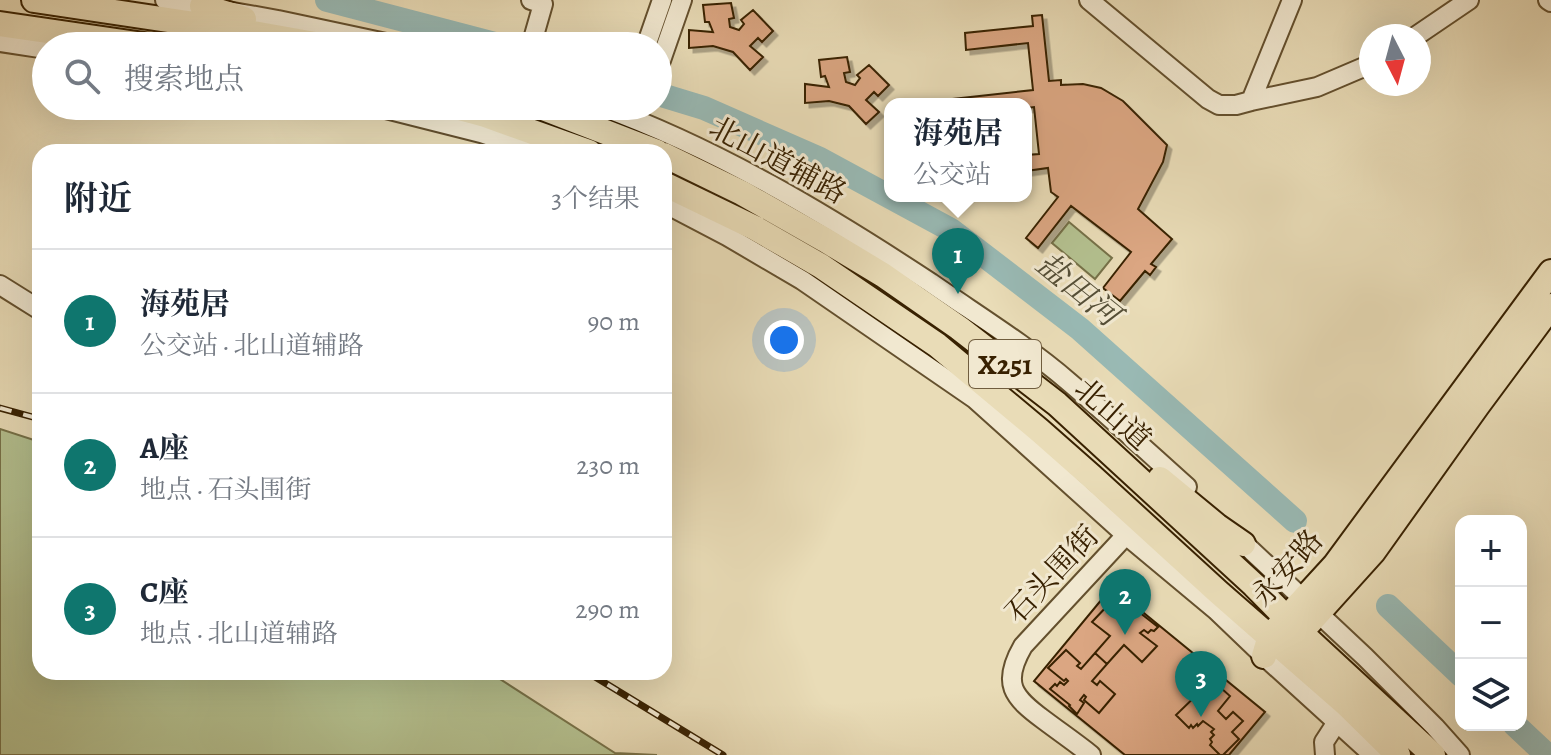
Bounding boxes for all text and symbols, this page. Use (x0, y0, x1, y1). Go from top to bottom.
north arrow (1359, 24, 1431, 96)
search box (32, 32, 672, 120)
icon: search (60, 54, 104, 98)
text: 搜索地点 (124, 59, 244, 99)
popup (884, 98, 1032, 202)
street label: 北山道辅路 (702, 107, 854, 213)
text: 海苑居 (913, 113, 1003, 153)
text: 公交站 (913, 157, 991, 192)
text: 附近 (64, 175, 132, 222)
text: 3个结果 (551, 181, 640, 216)
pin: 1 (932, 228, 984, 294)
water label: 盐田河 (1027, 242, 1133, 339)
text: 海苑居 (140, 284, 230, 324)
text: 1 (85, 304, 95, 339)
text: 90 m (588, 304, 640, 339)
your location (764, 320, 804, 360)
text: 公交站 · 北山道辅路 (140, 328, 363, 363)
road number: X251 (969, 340, 1041, 388)
street label: 北山道 (1066, 369, 1160, 459)
text: A座 (140, 428, 189, 468)
text: 2 (84, 448, 96, 483)
text: 230 m (576, 448, 640, 483)
text: 地点 · 石头围街 (140, 472, 311, 507)
map controls (1455, 515, 1527, 731)
button: + (1455, 515, 1527, 587)
street label: 石头围街 (996, 516, 1108, 632)
street label: 永安路 (1242, 521, 1332, 615)
pin: 2 (1099, 569, 1151, 635)
text: C座 (140, 572, 188, 612)
button: − (1455, 587, 1527, 659)
text: 3 (84, 592, 96, 627)
text: 290 m (575, 592, 640, 627)
text: 地点 · 北山道辅路 (140, 616, 337, 651)
pin: 3 (1175, 651, 1227, 717)
button: layers (1455, 659, 1527, 731)

